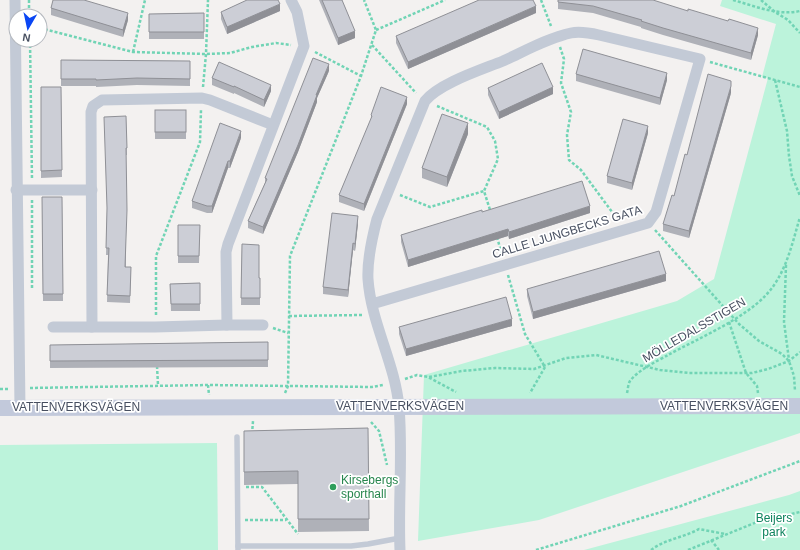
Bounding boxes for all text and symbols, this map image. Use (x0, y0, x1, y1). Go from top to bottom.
north arrow (8, 8, 48, 48)
text: N (22, 31, 31, 44)
street label: CALLE LJUNGBECKS GATA (491, 203, 643, 261)
street label: MÖLLEDALSSTIGEN (640, 295, 748, 365)
street label: VATTENVERKSVÄGEN (336, 399, 464, 413)
street label: VATTENVERKSVÄGEN (660, 399, 788, 413)
street label: VATTENVERKSVÄGEN (12, 400, 140, 414)
place label: Kirsebergs sporthall (341, 473, 398, 501)
marker: Kirsebergs sporthall (328, 482, 338, 492)
park label: Beijers park (756, 511, 792, 539)

